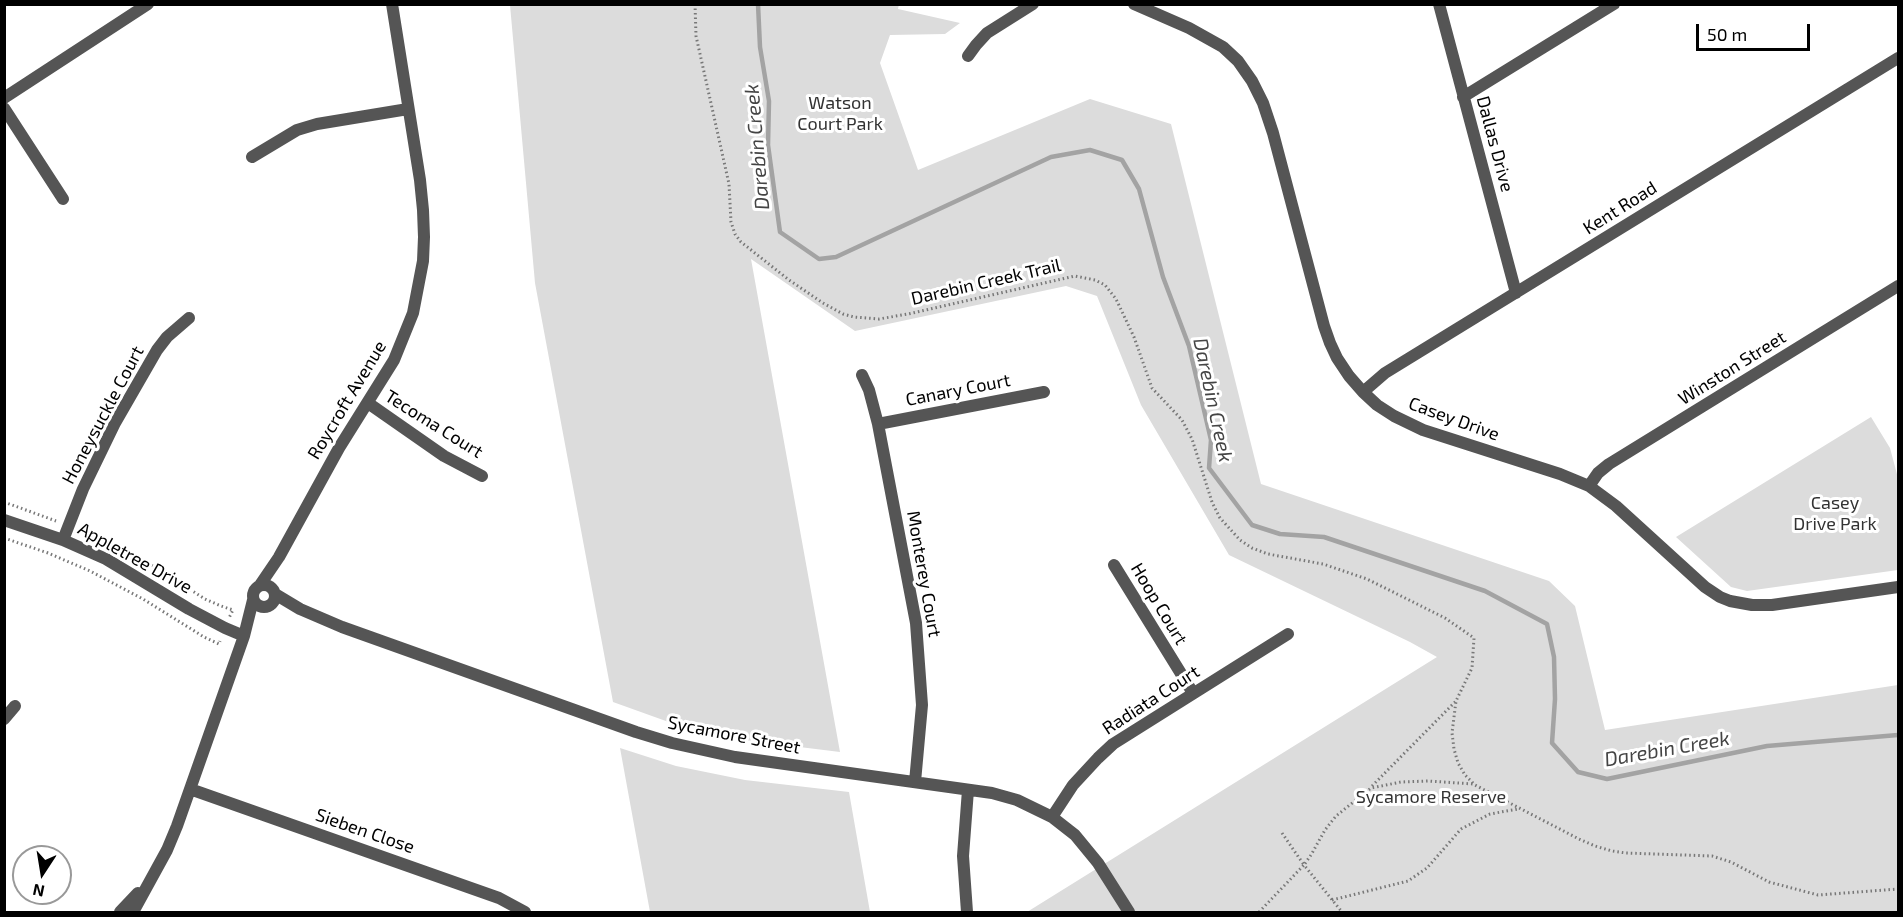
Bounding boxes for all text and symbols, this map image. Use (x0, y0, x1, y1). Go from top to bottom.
scale bar (1699, 12, 1813, 50)
text: 50 m (1707, 23, 1747, 45)
water label: Darebin Creek (740, 83, 774, 211)
park label: Watson Court Park (797, 92, 883, 134)
street label: Dallas Drive (1472, 94, 1518, 194)
street label: Kent Road (1579, 177, 1661, 239)
street label: Darebin Creek Trail (909, 254, 1063, 310)
street label: Winston Street (1674, 326, 1790, 410)
water label: Darebin Creek (1188, 336, 1238, 464)
street label: Roycroft Avenue (303, 337, 391, 463)
street label: Honeysuckle Court (58, 342, 148, 488)
street label: Canary Court (904, 369, 1012, 411)
street label: Tecoma Court (381, 385, 487, 463)
street label: Casey Drive (1406, 393, 1502, 445)
park label: Casey Drive Park (1793, 492, 1877, 534)
street label: Monterey Court (902, 509, 946, 639)
street label: Appletree Drive (74, 518, 196, 598)
street label: Hoop Court (1126, 559, 1192, 649)
street label: Radiata Court (1098, 661, 1204, 739)
street label: Sycamore Street (666, 712, 802, 758)
water label: Darebin Creek (1603, 726, 1731, 772)
park label: Sycamore Reserve (1356, 786, 1506, 808)
street label: Sieben Close (313, 804, 417, 858)
north arrow (12, 845, 72, 905)
text: N (31, 881, 46, 902)

